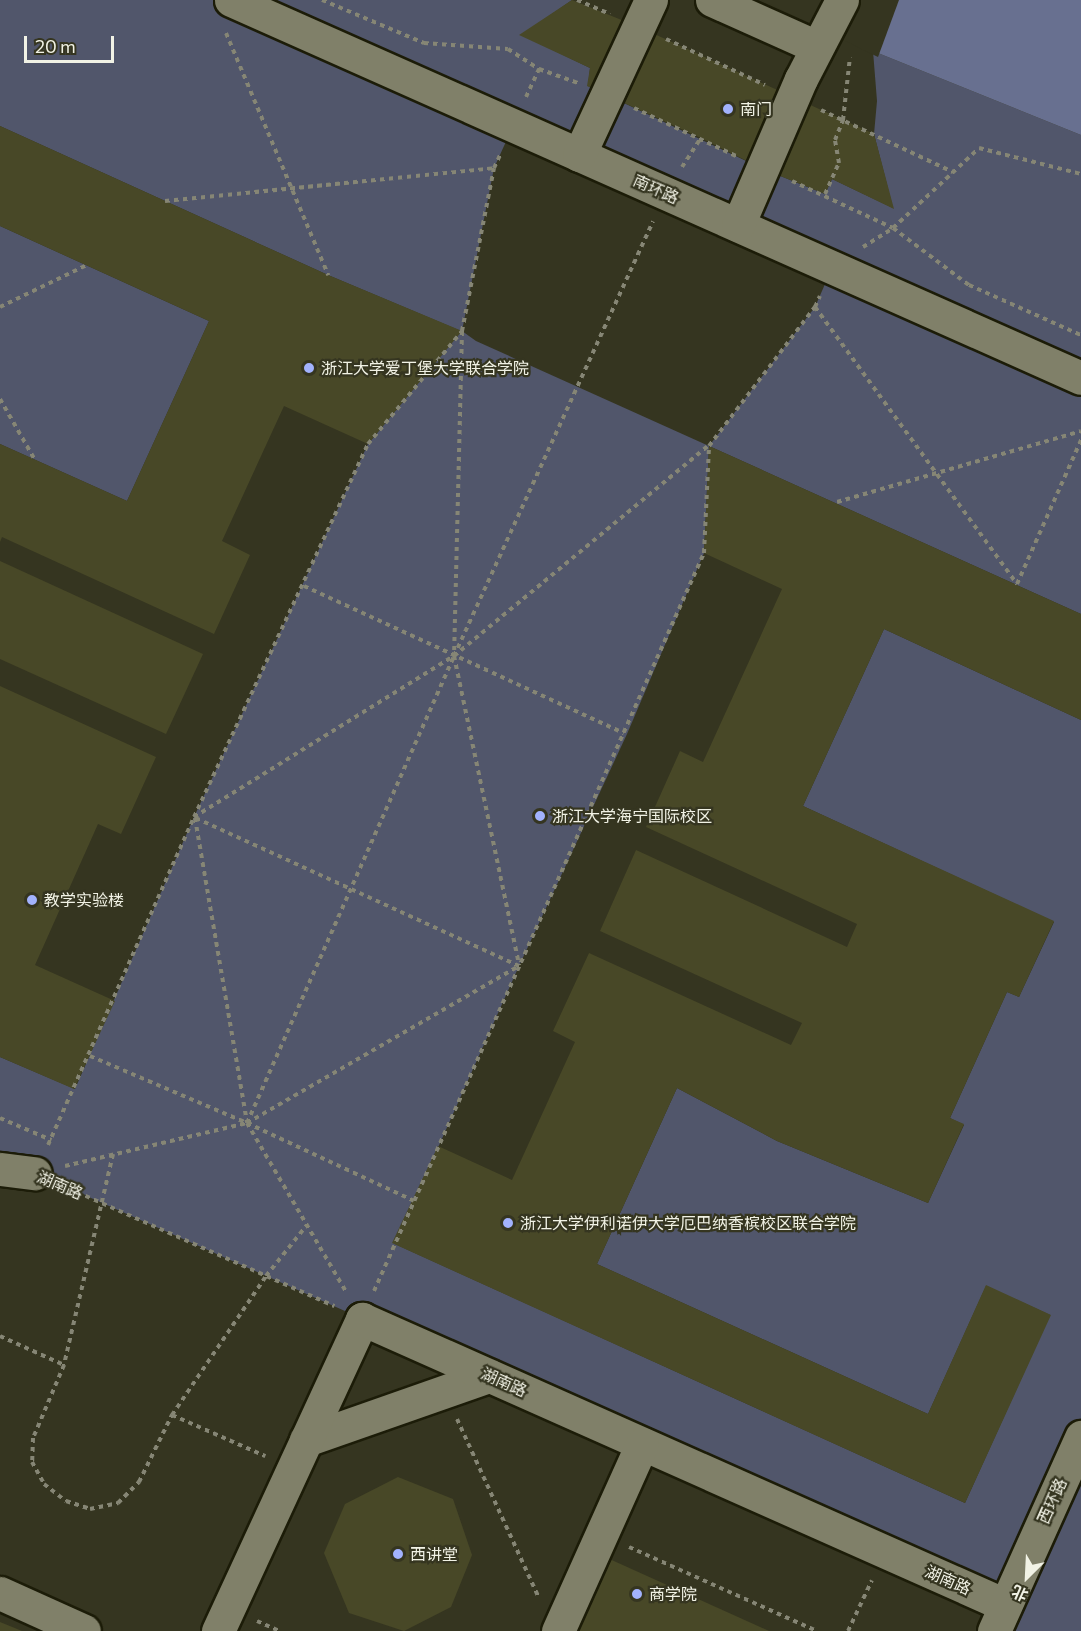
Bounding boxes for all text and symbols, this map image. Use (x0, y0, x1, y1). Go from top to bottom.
scale bar (27, 24, 117, 62)
text: 20 m (35, 35, 76, 57)
place label: 南门 (740, 99, 772, 119)
marker: 南门 (721, 102, 735, 116)
street label: 南环路 (630, 170, 682, 208)
place label: 浙江大学爱丁堡大学联合学院 (321, 358, 529, 378)
marker: 浙江大学爱丁堡大学联合学院 (302, 361, 316, 375)
place label: 浙江大学海宁国际校区 (552, 806, 712, 826)
marker: 浙江大学海宁国际校区 (533, 809, 547, 823)
place label: 教学实验楼 (44, 890, 124, 910)
marker: 教学实验楼 (25, 893, 39, 907)
street label: 湖南路 (34, 1167, 86, 1203)
place label: 浙江大学伊利诺伊大学厄巴纳香槟校区联合学院 (520, 1213, 856, 1233)
marker: 浙江大学伊利诺伊大学厄巴纳香槟校区联合学院 (501, 1216, 515, 1230)
street label: 湖南路 (478, 1363, 530, 1401)
street label: 西环路 (1033, 1475, 1071, 1527)
place label: 西讲堂 (410, 1544, 458, 1564)
marker: 西讲堂 (391, 1547, 405, 1561)
north arrow (997, 1547, 1057, 1607)
street label: 湖南路 (922, 1561, 974, 1599)
text: 北 (1008, 1582, 1031, 1606)
place label: 商学院 (649, 1584, 697, 1604)
marker: 商学院 (630, 1587, 644, 1601)

